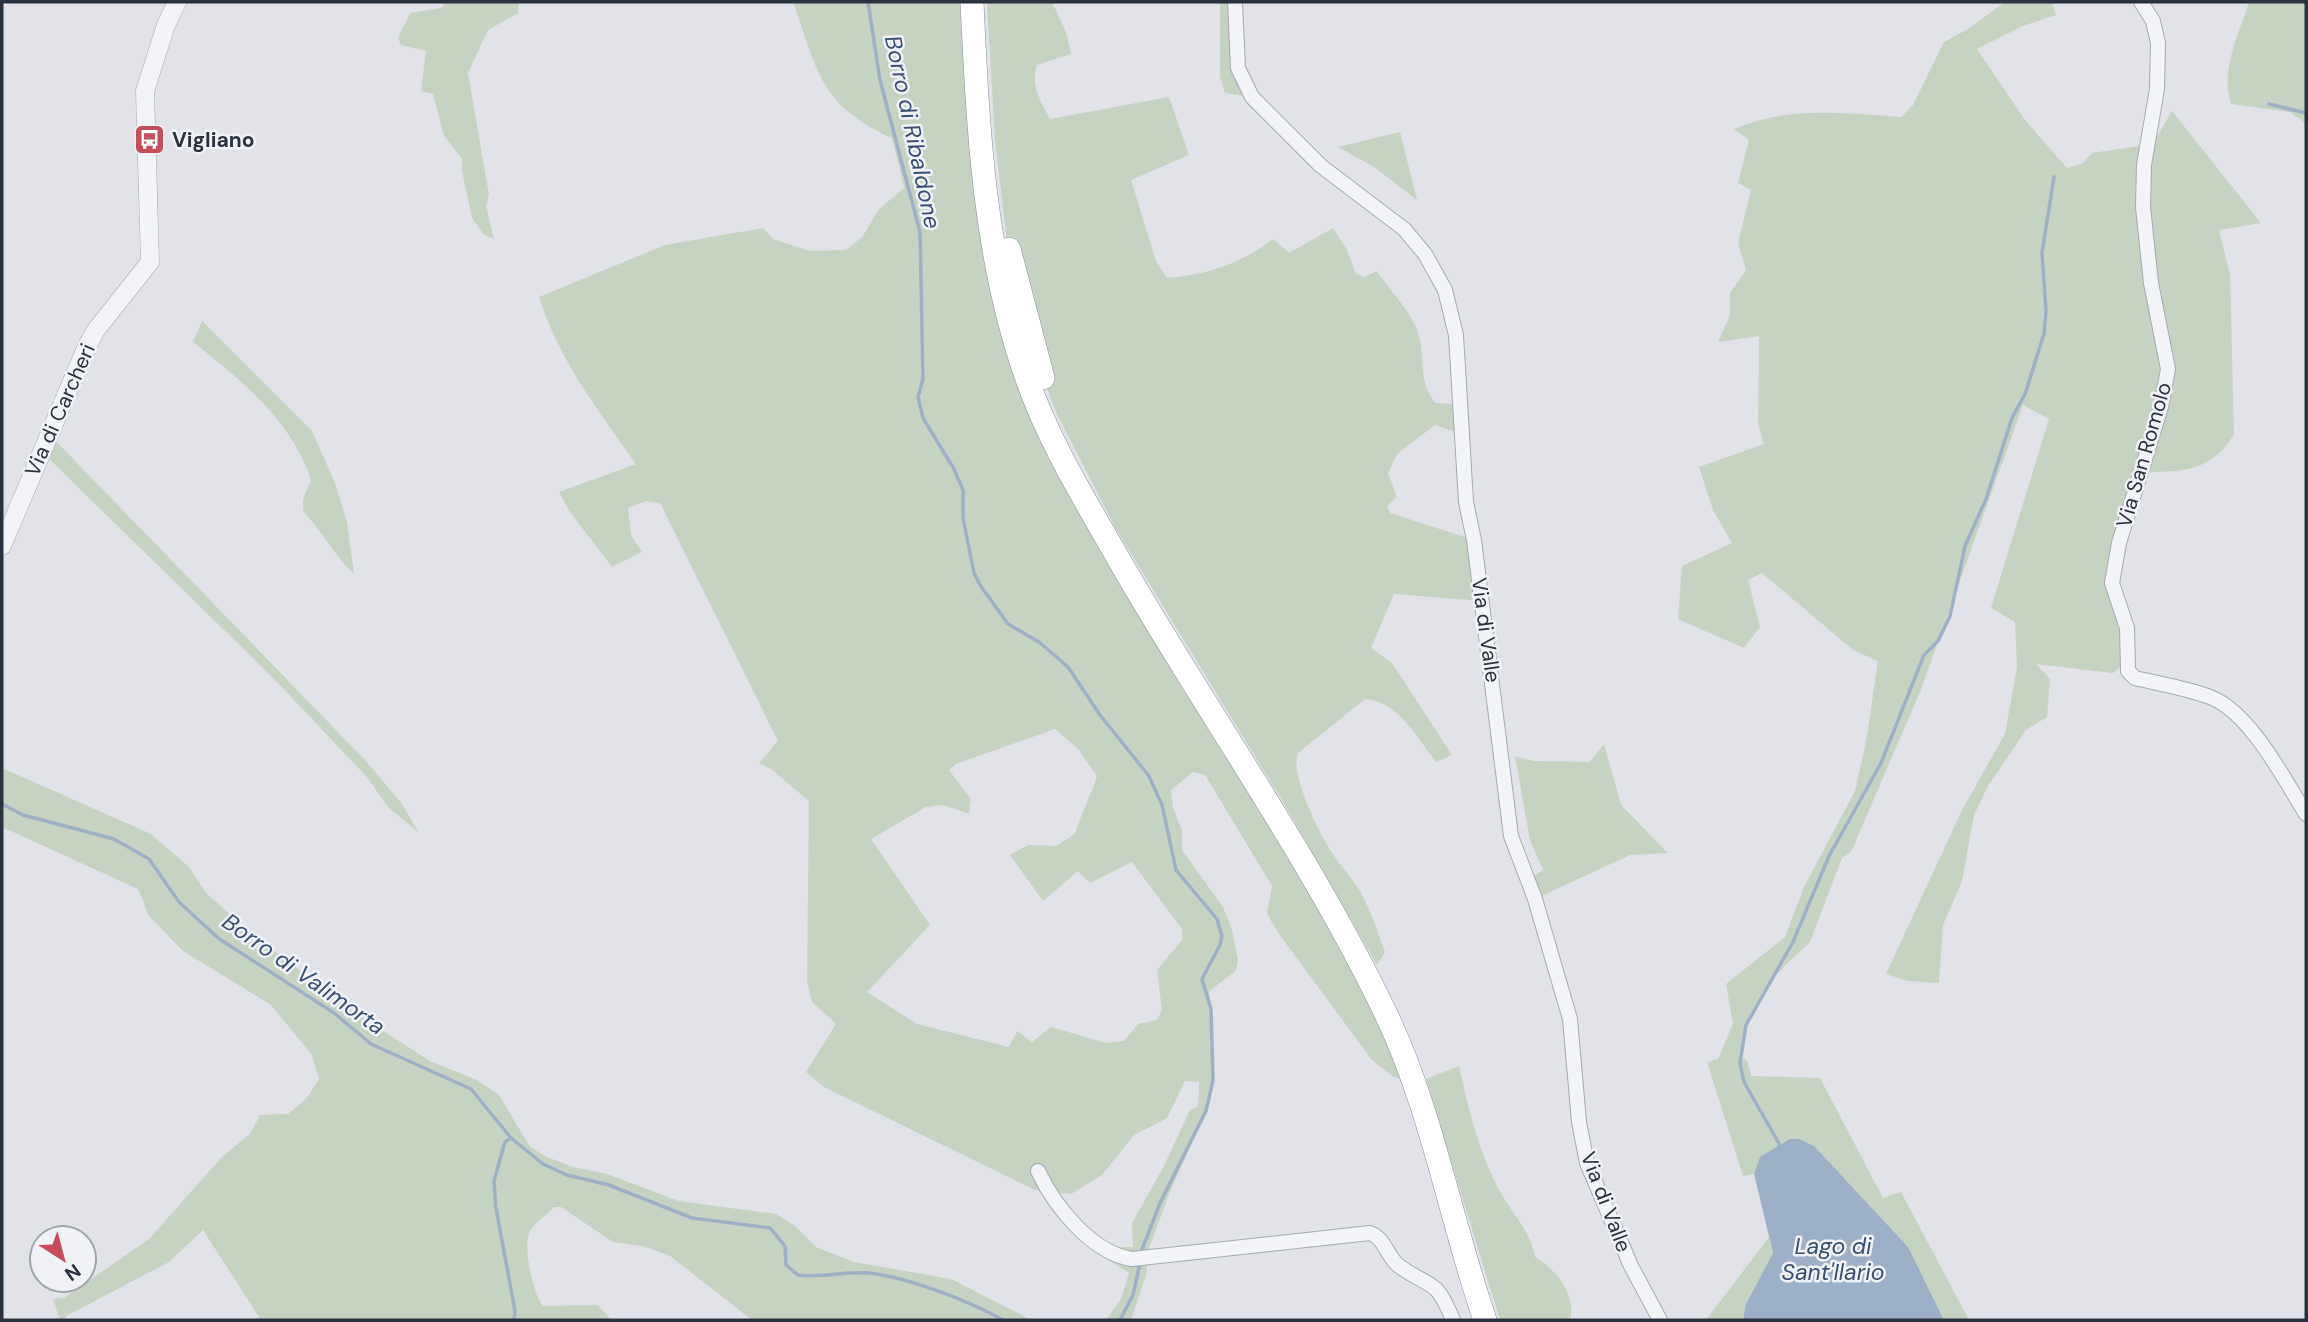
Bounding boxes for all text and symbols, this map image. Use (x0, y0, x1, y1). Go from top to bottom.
water label: Borro di Ribaldone (878, 33, 948, 231)
bus stop icon: Vigliano (132, 123, 166, 157)
place label: Vigliano (172, 126, 255, 154)
street label: Via di Carcheri (18, 339, 102, 481)
street label: Via San Romolo (2110, 379, 2178, 531)
street label: Via di Valle (1465, 576, 1507, 684)
water label: Borro di Valimorta (217, 906, 391, 1042)
street label: Via di Valle (1574, 1148, 1638, 1256)
north arrow (28, 1224, 98, 1294)
water label: Lago di Sant'Ilario (1782, 1231, 1884, 1287)
text: N (60, 1258, 86, 1287)

